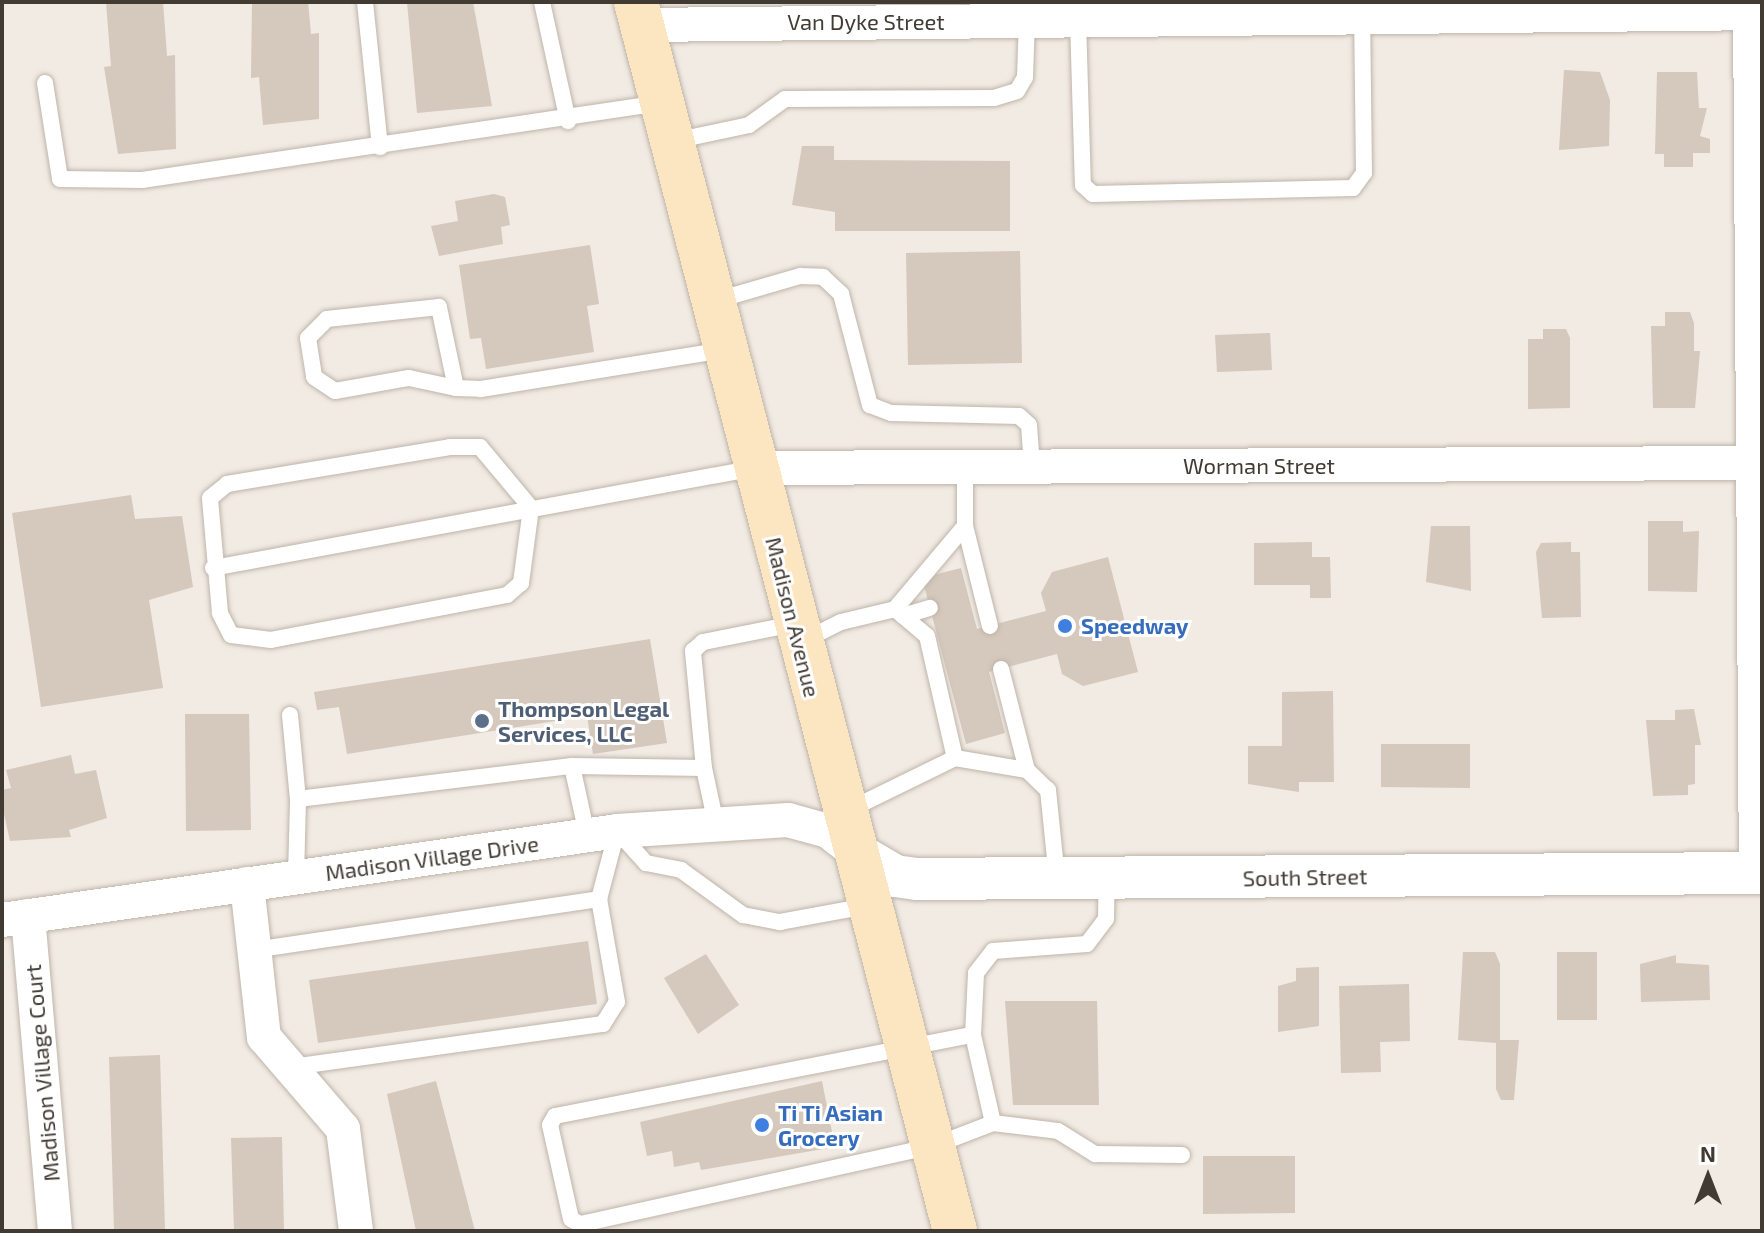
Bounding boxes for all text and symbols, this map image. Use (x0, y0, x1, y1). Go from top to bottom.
street label: Van Dyke Street (787, 9, 945, 35)
street label: Worman Street (1183, 453, 1335, 479)
street label: Madison Avenue (760, 534, 826, 700)
place label: Speedway (1081, 613, 1189, 639)
marker: Speedway (1056, 617, 1074, 635)
place label: Thompson Legal Services, LLC (498, 695, 669, 746)
marker: Thompson Legal Services, LLC (473, 712, 491, 730)
street label: Madison Village Drive (323, 830, 541, 886)
street label: South Street (1242, 863, 1368, 891)
street label: Madison Village Court (19, 963, 65, 1183)
place label: Ti Ti Asian Grocery (778, 1099, 884, 1150)
marker: Ti Ti Asian Grocery (753, 1116, 771, 1134)
north arrow (1668, 1137, 1748, 1217)
text: N (1700, 1140, 1716, 1166)

